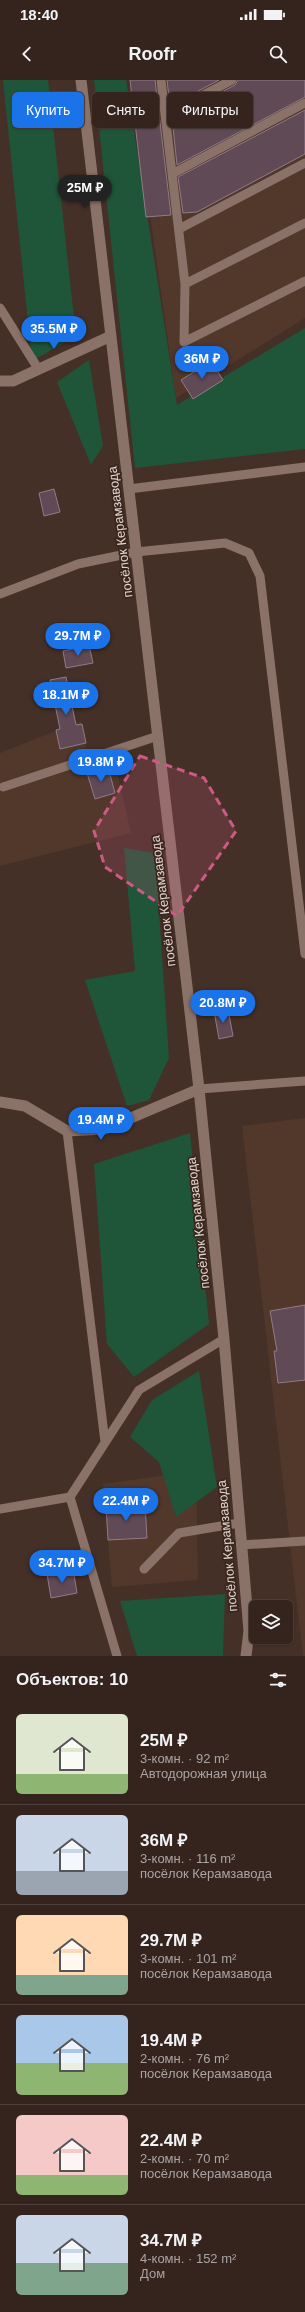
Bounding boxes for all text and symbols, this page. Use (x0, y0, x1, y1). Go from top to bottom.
text: 18:40 (20, 6, 58, 23)
icon: back (16, 43, 38, 65)
icon: search (267, 43, 289, 65)
text: Roofr (129, 44, 177, 64)
chip: Купить (12, 92, 84, 128)
chip: Снять (92, 92, 159, 128)
chip: Фильтры (167, 92, 253, 128)
pin: 25M ₽ (57, 175, 113, 209)
text: 25M ₽ (67, 180, 103, 195)
pin: 35.5M ₽ (17, 316, 91, 350)
text: 35.5M ₽ (30, 321, 78, 336)
pin: 36M ₽ (174, 346, 230, 380)
text: 36M ₽ (184, 351, 220, 366)
street label: посёлок Керамзавода (104, 465, 135, 598)
pin: 29.7M ₽ (41, 623, 115, 657)
text: 29.7M ₽ (54, 628, 102, 643)
pin: 18.1M ₽ (29, 682, 103, 716)
text: 18.1M ₽ (42, 687, 90, 702)
pin: 19.8M ₽ (64, 749, 138, 783)
text: 19.8M ₽ (77, 754, 125, 769)
street label: посёлок Керамзавода (147, 834, 178, 967)
pin: 20.8M ₽ (186, 990, 260, 1024)
text: 20.8M ₽ (199, 995, 247, 1010)
pin: 19.4M ₽ (64, 1107, 138, 1141)
text: 19.4M ₽ (77, 1112, 125, 1127)
street label: посёлок Керамзавода (184, 1156, 212, 1289)
street label: посёлок Керамзавода (214, 1479, 240, 1612)
pin: 22.4M ₽ (89, 1488, 163, 1522)
text: 22.4M ₽ (102, 1493, 150, 1508)
pin: 34.7M ₽ (25, 1550, 99, 1584)
text: 34.7M ₽ (38, 1555, 86, 1570)
map controls (249, 1600, 293, 1644)
button: layers (249, 1600, 293, 1644)
icon: filters (267, 1669, 289, 1691)
text: Объектов: 10 (16, 1670, 128, 1689)
icon: home (48, 1730, 96, 1778)
text: 25M ₽ (140, 1731, 188, 1750)
text: 3-комн. · 92 m² (140, 1751, 229, 1766)
text: Автодорожная улица (140, 1766, 267, 1781)
icon: home (48, 1831, 96, 1879)
text: 36M ₽ (140, 1831, 188, 1850)
text: 3-комн. · 116 m² (140, 1851, 235, 1866)
text: посёлок Керамзавода (140, 1866, 272, 1881)
icon: home (48, 1931, 96, 1979)
text: 29.7M ₽ (140, 1931, 202, 1950)
text: 3-комн. · 101 m² (140, 1951, 236, 1966)
text: посёлок Керамзавода (140, 1966, 272, 1981)
icon: home (48, 2031, 96, 2079)
text: 19.4M ₽ (140, 2031, 202, 2050)
text: 2-комн. · 76 m² (140, 2051, 229, 2066)
text: посёлок Керамзавода (140, 2066, 272, 2081)
icon: home (48, 2131, 96, 2179)
text: 22.4M ₽ (140, 2131, 202, 2150)
text: 2-комн. · 70 m² (140, 2151, 229, 2166)
text: посёлок Керамзавода (140, 2166, 272, 2181)
icon: home (48, 2231, 96, 2279)
text: 34.7M ₽ (140, 2231, 202, 2250)
text: 4-комн. · 152 m² (140, 2251, 236, 2266)
text: Дом (140, 2266, 165, 2281)

